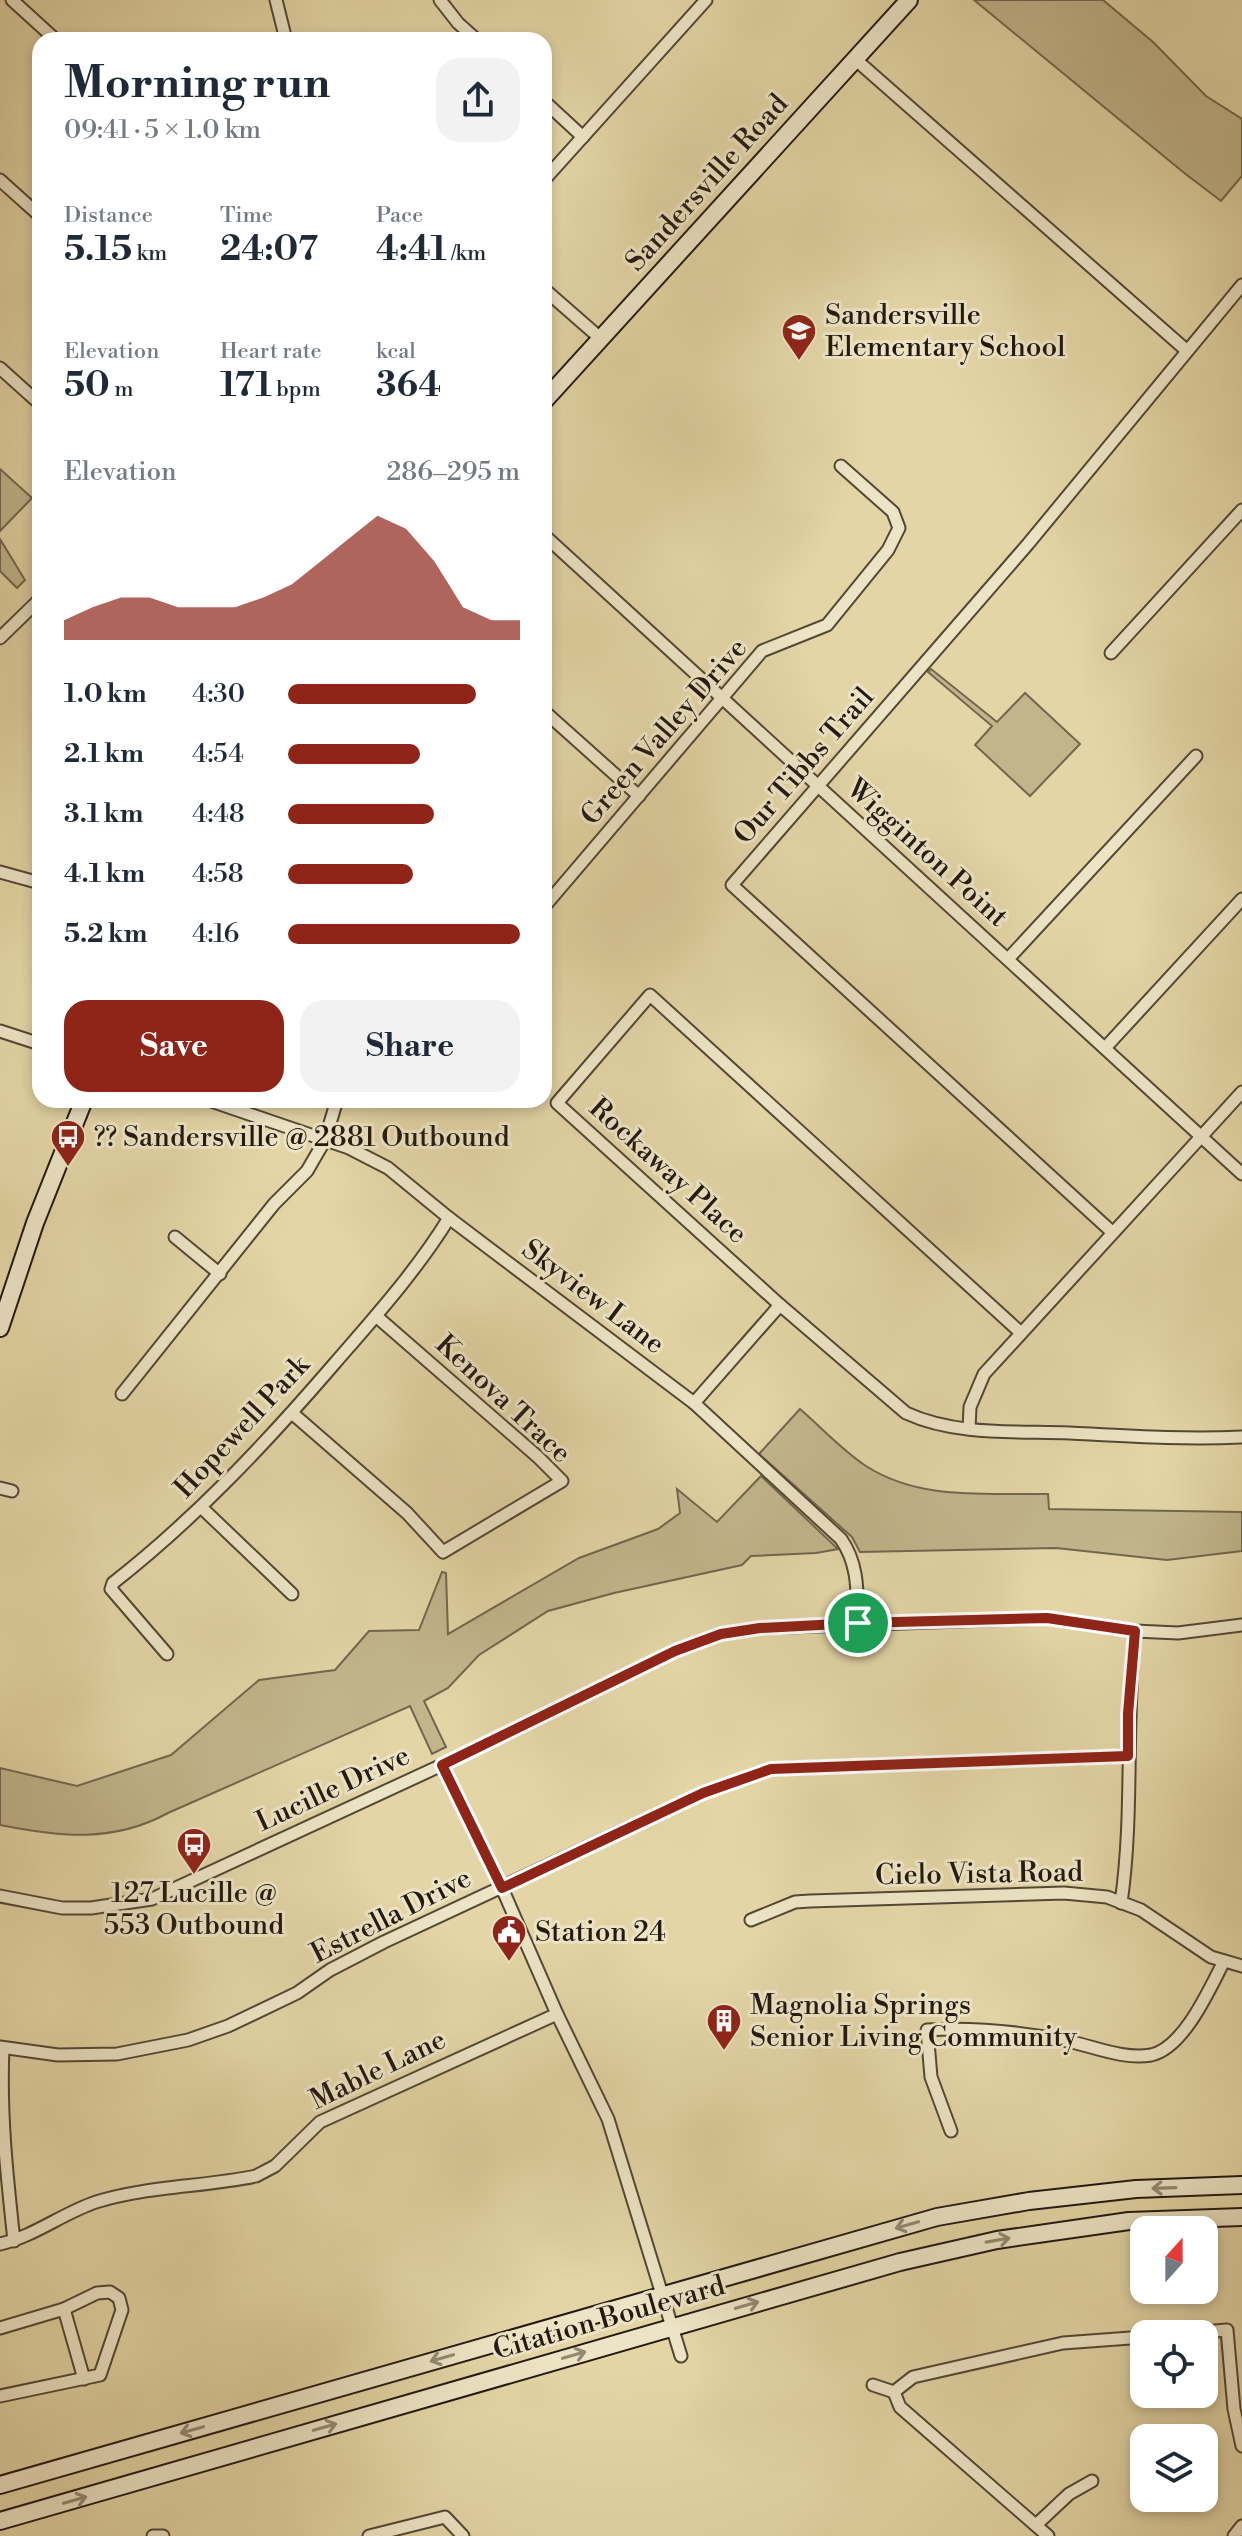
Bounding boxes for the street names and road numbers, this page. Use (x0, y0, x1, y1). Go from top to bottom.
street label: Sandersville Road (618, 87, 796, 279)
street label: Green Valley Drive (573, 631, 755, 833)
street label: Our Tibbs Trail (726, 680, 882, 852)
street label: Wigginton Point (838, 771, 1015, 935)
street label: Rockaway Place (582, 1091, 754, 1251)
street label: Skyview Lane (515, 1232, 671, 1362)
street label: Kenova Trace (428, 1327, 578, 1471)
street label: Hopewell Park (167, 1347, 318, 1506)
street label: Lucille Drive (251, 1738, 415, 1840)
street label: Cielo Vista Road (875, 1855, 1083, 1893)
street label: Estrella Drive (305, 1861, 477, 1971)
street label: Mable Lane (304, 2022, 452, 2118)
street label: Citation Boulevard (489, 2268, 729, 2368)

